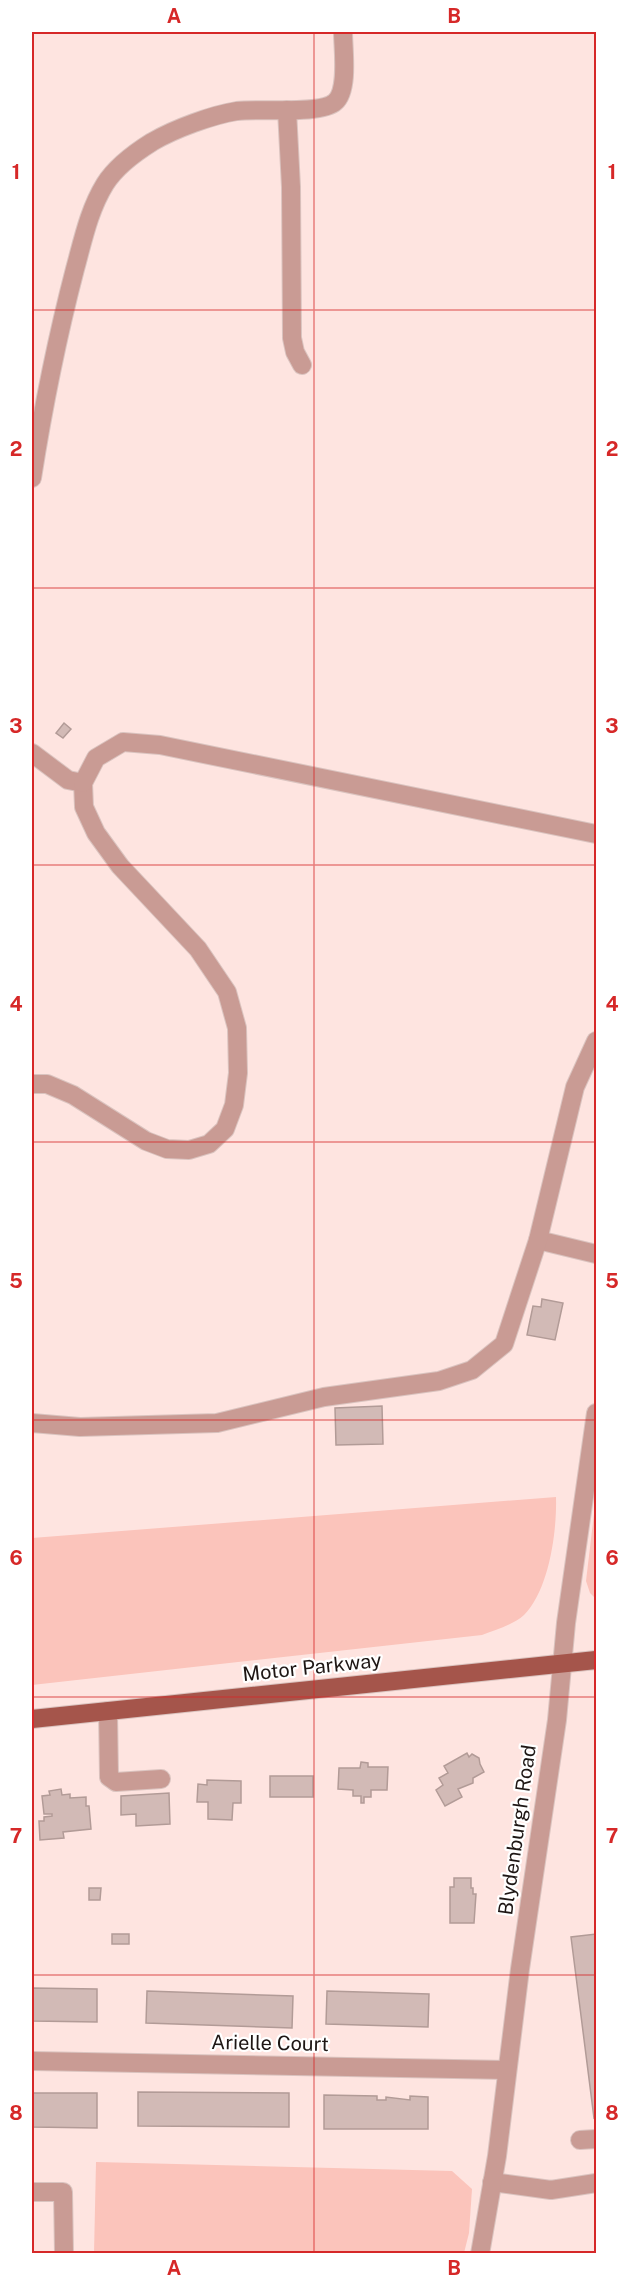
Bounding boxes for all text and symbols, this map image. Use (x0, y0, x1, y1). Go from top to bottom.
text: A (167, 4, 181, 28)
text: B (447, 4, 461, 28)
text: 1 (12, 160, 20, 184)
text: 1 (608, 160, 616, 184)
text: 2 (10, 437, 22, 461)
text: 2 (606, 437, 618, 461)
text: 3 (9, 714, 23, 738)
text: 3 (605, 714, 619, 738)
text: 4 (9, 992, 23, 1016)
text: 4 (605, 992, 619, 1016)
text: 5 (9, 1269, 23, 1293)
text: 5 (605, 1269, 619, 1293)
text: 6 (9, 1546, 23, 1570)
text: 6 (605, 1546, 619, 1570)
street label: Motor Parkway (241, 1648, 383, 1686)
street label: Blydenburgh Road (493, 1743, 541, 1917)
text: 7 (10, 1824, 22, 1848)
text: 7 (606, 1824, 618, 1848)
street label: Arielle Court (211, 2030, 329, 2056)
text: 8 (9, 2101, 23, 2125)
text: 8 (605, 2101, 619, 2125)
text: A (167, 2256, 181, 2280)
text: B (447, 2256, 461, 2280)

